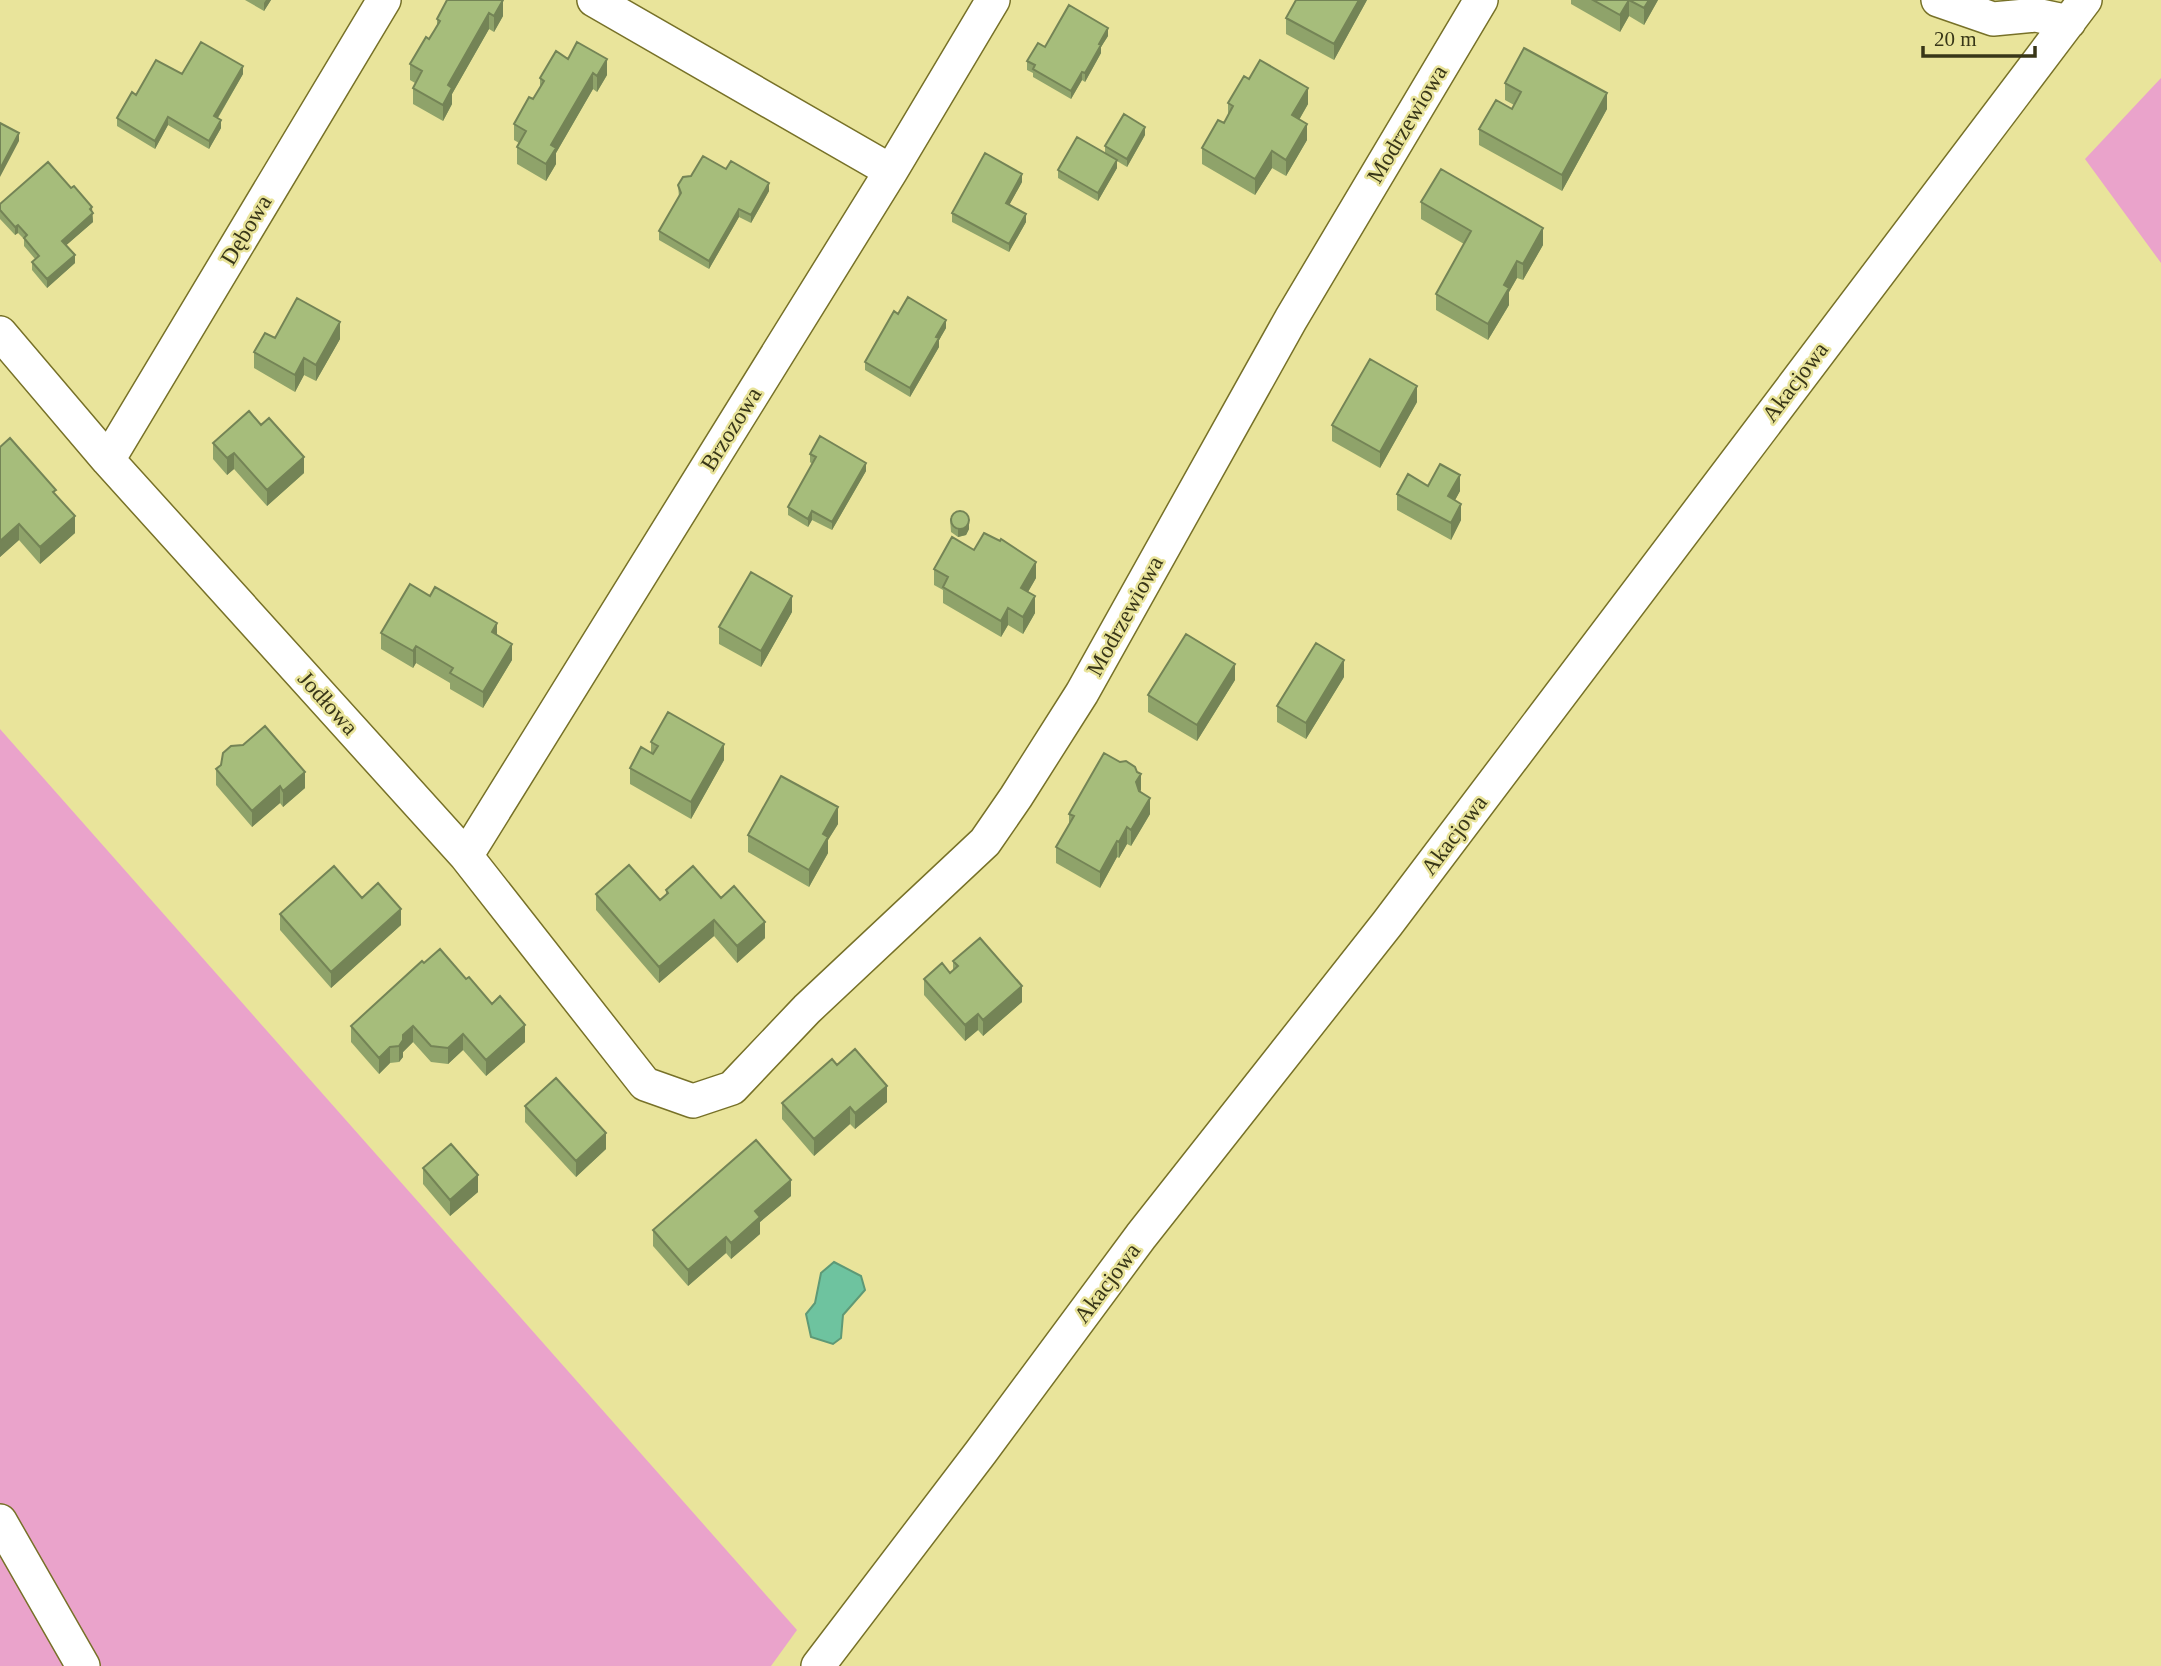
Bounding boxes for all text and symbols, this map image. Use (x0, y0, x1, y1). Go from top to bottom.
scale bar (1923, 14, 2035, 58)
text: 20 m (1934, 27, 1977, 51)
street label: Modrzewiowa (1362, 61, 1452, 187)
street label: Dębowa (216, 191, 276, 269)
street label: Akacjowa (1757, 337, 1833, 427)
street label: Brzozowa (696, 383, 766, 475)
street label: Modrzewiowa (1082, 552, 1168, 680)
street label: Jodłowa (293, 666, 363, 740)
street label: Akacjowa (1416, 790, 1492, 880)
street label: Akacjowa (1069, 1238, 1145, 1328)

